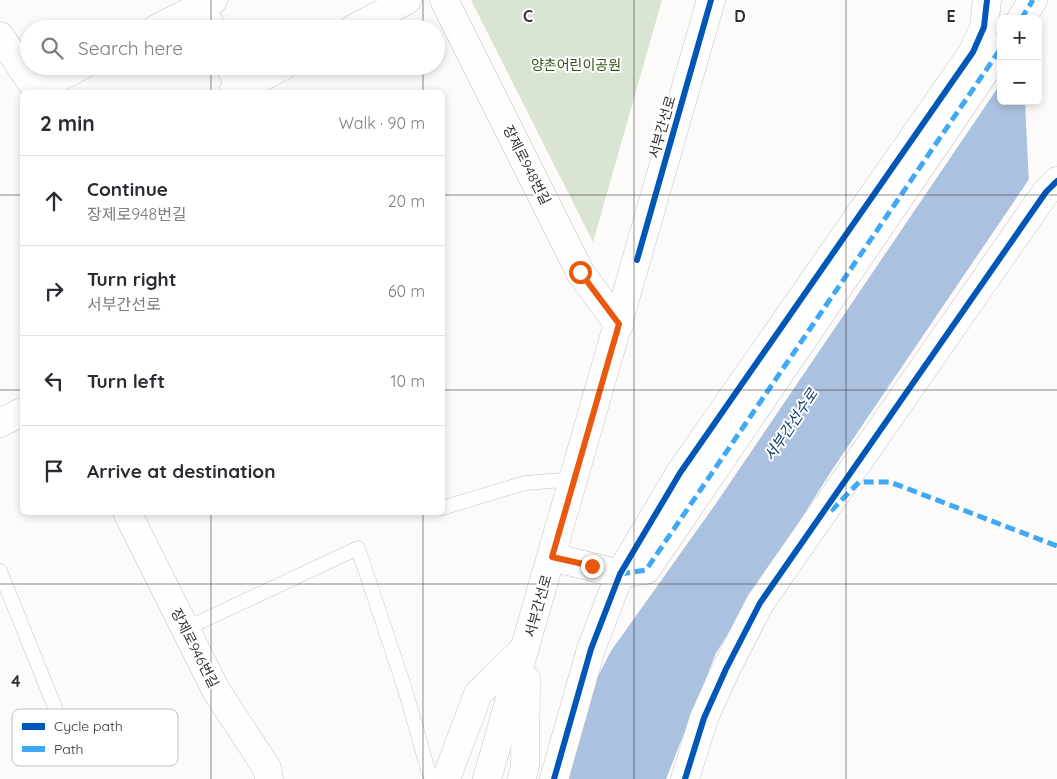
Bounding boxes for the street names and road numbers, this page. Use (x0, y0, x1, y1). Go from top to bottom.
street label: 서부간선로 (644, 93, 680, 160)
street label: 장제로948번길 (499, 122, 555, 208)
street label: 서부간선로 (520, 572, 556, 639)
street label: 장제로946번길 (167, 605, 223, 691)

